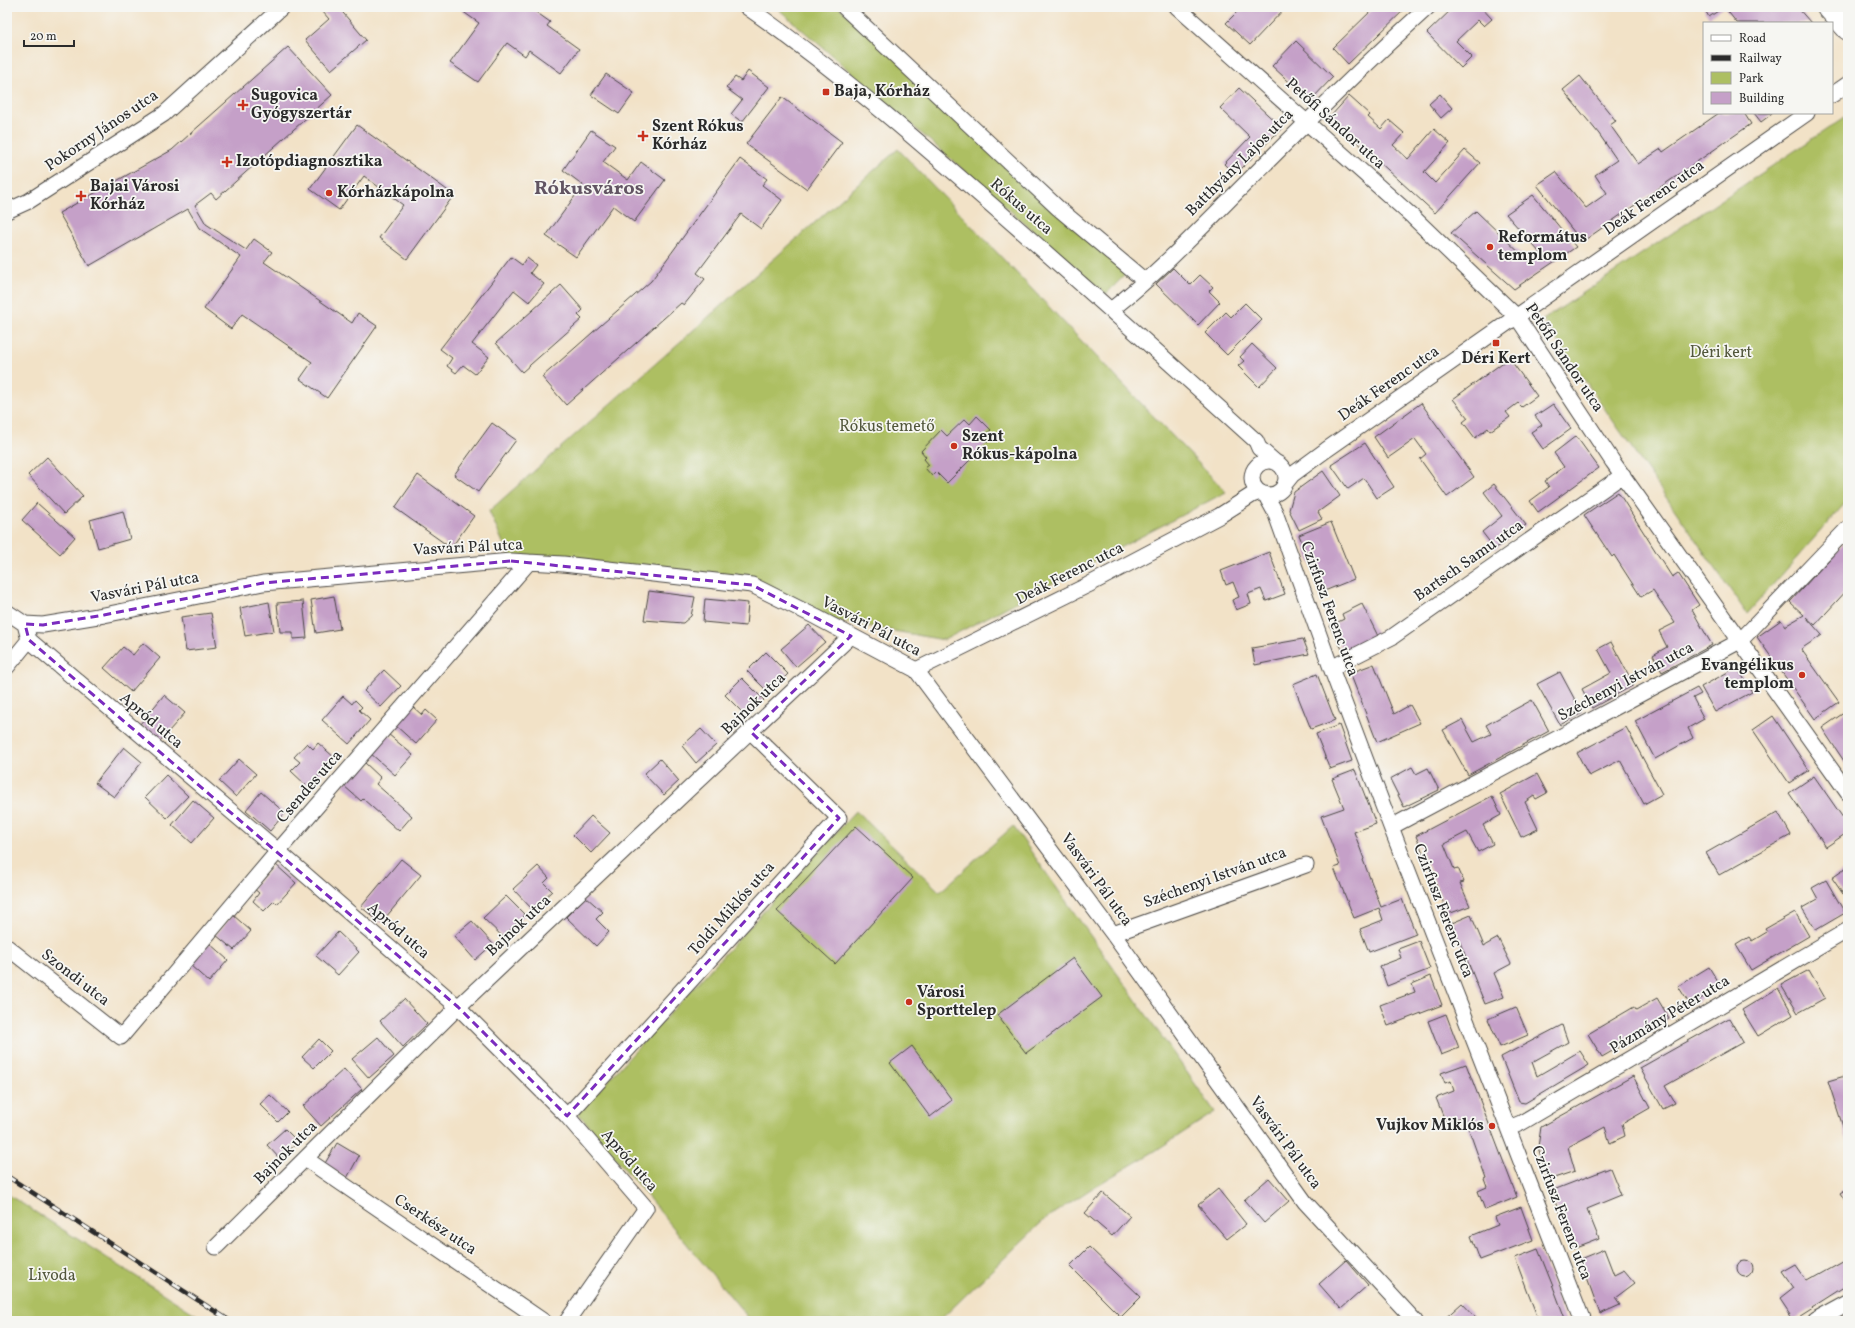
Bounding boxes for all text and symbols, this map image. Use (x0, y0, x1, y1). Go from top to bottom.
scale bar (24, 22, 74, 48)
legend (1703, 22, 1833, 114)
text: 20 m (30, 29, 57, 45)
text: Road (1739, 31, 1766, 47)
text: Railway (1739, 51, 1782, 67)
text: Park (1739, 71, 1764, 87)
street label: Petőfi Sándor utca (1280, 73, 1390, 175)
place label: Baja, Kórház (834, 81, 930, 103)
street label: Pokorny János utca (41, 85, 163, 177)
place label: Sugovica Gyógyszertár (251, 85, 352, 125)
marker: Baja, Kórház (821, 87, 831, 97)
text: Building (1739, 91, 1784, 107)
marker: Sugovica Gyógyszertár (238, 100, 248, 110)
street label: Batthyány Lajos utca (1181, 104, 1299, 222)
place label: Szent Rókus Kórház (652, 116, 744, 156)
marker: Szent Rókus Kórház (637, 130, 649, 142)
place label: Izotópdiagnosztika (236, 151, 383, 173)
street label: Deák Ferenc utca (1599, 155, 1709, 241)
marker: Izotópdiagnosztika (221, 156, 233, 168)
street label: Rókus utca (985, 174, 1057, 240)
district label: Rókusváros (534, 175, 644, 203)
place label: Bajai Városi Kórház (90, 176, 180, 216)
place label: Kórházkápolna (337, 182, 455, 204)
marker: Kórházkápolna (324, 188, 334, 198)
marker: Bajai Városi Kórház (75, 190, 87, 202)
place label: Református templom (1498, 227, 1587, 267)
marker: Református templom (1485, 242, 1495, 252)
street label: Petőfi Sándor utca (1519, 299, 1609, 417)
marker: Déri Kert (1491, 338, 1501, 348)
street label: Deák Ferenc utca (1334, 341, 1444, 427)
park label: Déri kert (1690, 342, 1753, 364)
place label: Déri Kert (1461, 348, 1531, 370)
park label: Rókus temető (839, 416, 935, 438)
place label: Szent Rókus-kápolna (962, 426, 1078, 466)
marker: Szent Rókus-kápolna (949, 441, 959, 451)
street label: Bartsch Samu utca (1410, 515, 1528, 607)
street label: Vasvári Pál utca (412, 534, 524, 562)
street label: Deák Ferenc utca (1012, 537, 1128, 611)
street label: Czirfusz Ferenc utca (1294, 538, 1364, 680)
street label: Vasvári Pál utca (89, 567, 201, 609)
street label: Vasvári Pál utca (817, 591, 925, 663)
street label: Széchenyi István utca (1554, 637, 1698, 727)
place label: Evangélikus templom (1701, 655, 1794, 695)
street label: Bajnok utca (717, 668, 791, 740)
marker: Evangélikus templom (1797, 670, 1807, 680)
street label: Apród utca (114, 688, 188, 754)
street label: Csendes utca (272, 746, 348, 828)
street label: Vasvári Pál utca (1055, 829, 1137, 931)
street label: Czirfusz Ferenc utca (1407, 841, 1479, 981)
street label: Széchenyi István utca (1140, 842, 1290, 914)
street label: Toldi Miklós utca (684, 857, 780, 961)
street label: Bajnok utca (482, 890, 556, 962)
street label: Apród utca (362, 897, 434, 965)
street label: Szondi utca (36, 944, 114, 1012)
street label: Pázmány Péter utca (1606, 970, 1734, 1060)
place label: Városi Sporttelep (917, 982, 996, 1022)
marker: Városi Sporttelep (904, 997, 914, 1007)
street label: Vasvári Pál utca (1244, 1092, 1326, 1194)
place label: Vujkov Miklós (1376, 1115, 1484, 1137)
street label: Bajnok utca (249, 1116, 323, 1190)
marker: Vujkov Miklós (1487, 1121, 1497, 1131)
street label: Apród utca (595, 1125, 663, 1197)
street label: Czirfusz Ferenc utca (1525, 1143, 1597, 1283)
street label: Cserkész utca (389, 1189, 481, 1261)
park label: Livoda (28, 1265, 76, 1287)

